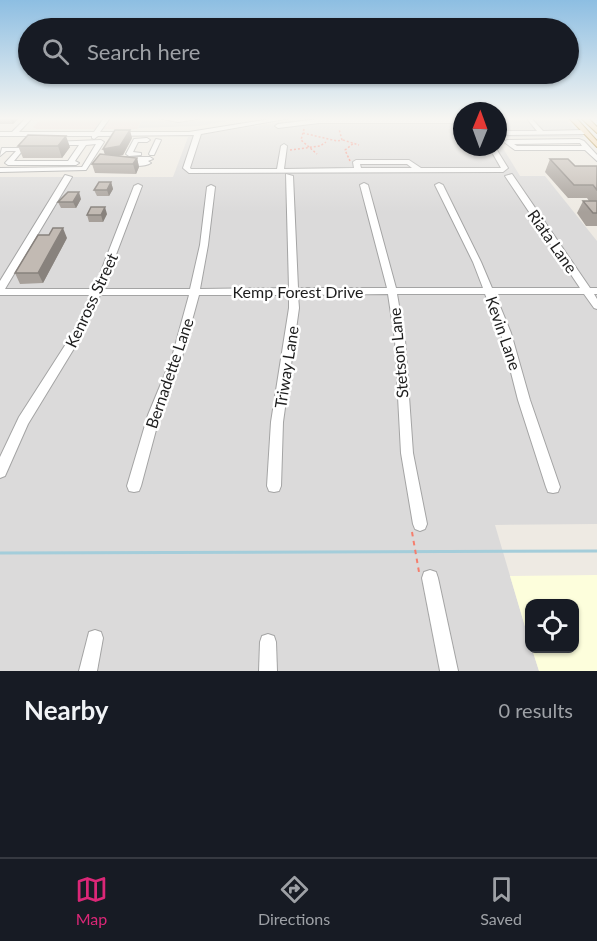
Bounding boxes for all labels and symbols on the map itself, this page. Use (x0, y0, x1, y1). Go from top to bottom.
north arrow (453, 102, 507, 156)
street label: Riata Lane (524, 206, 582, 276)
street label: Kenross Street (61, 250, 121, 350)
street label: Kemp Forest Drive (233, 282, 363, 301)
street label: Kevin Lane (482, 294, 526, 372)
street label: Stetson Lane (385, 307, 411, 399)
street label: Bernadette Lane (141, 315, 197, 431)
street label: Triway Lane (270, 324, 302, 410)

